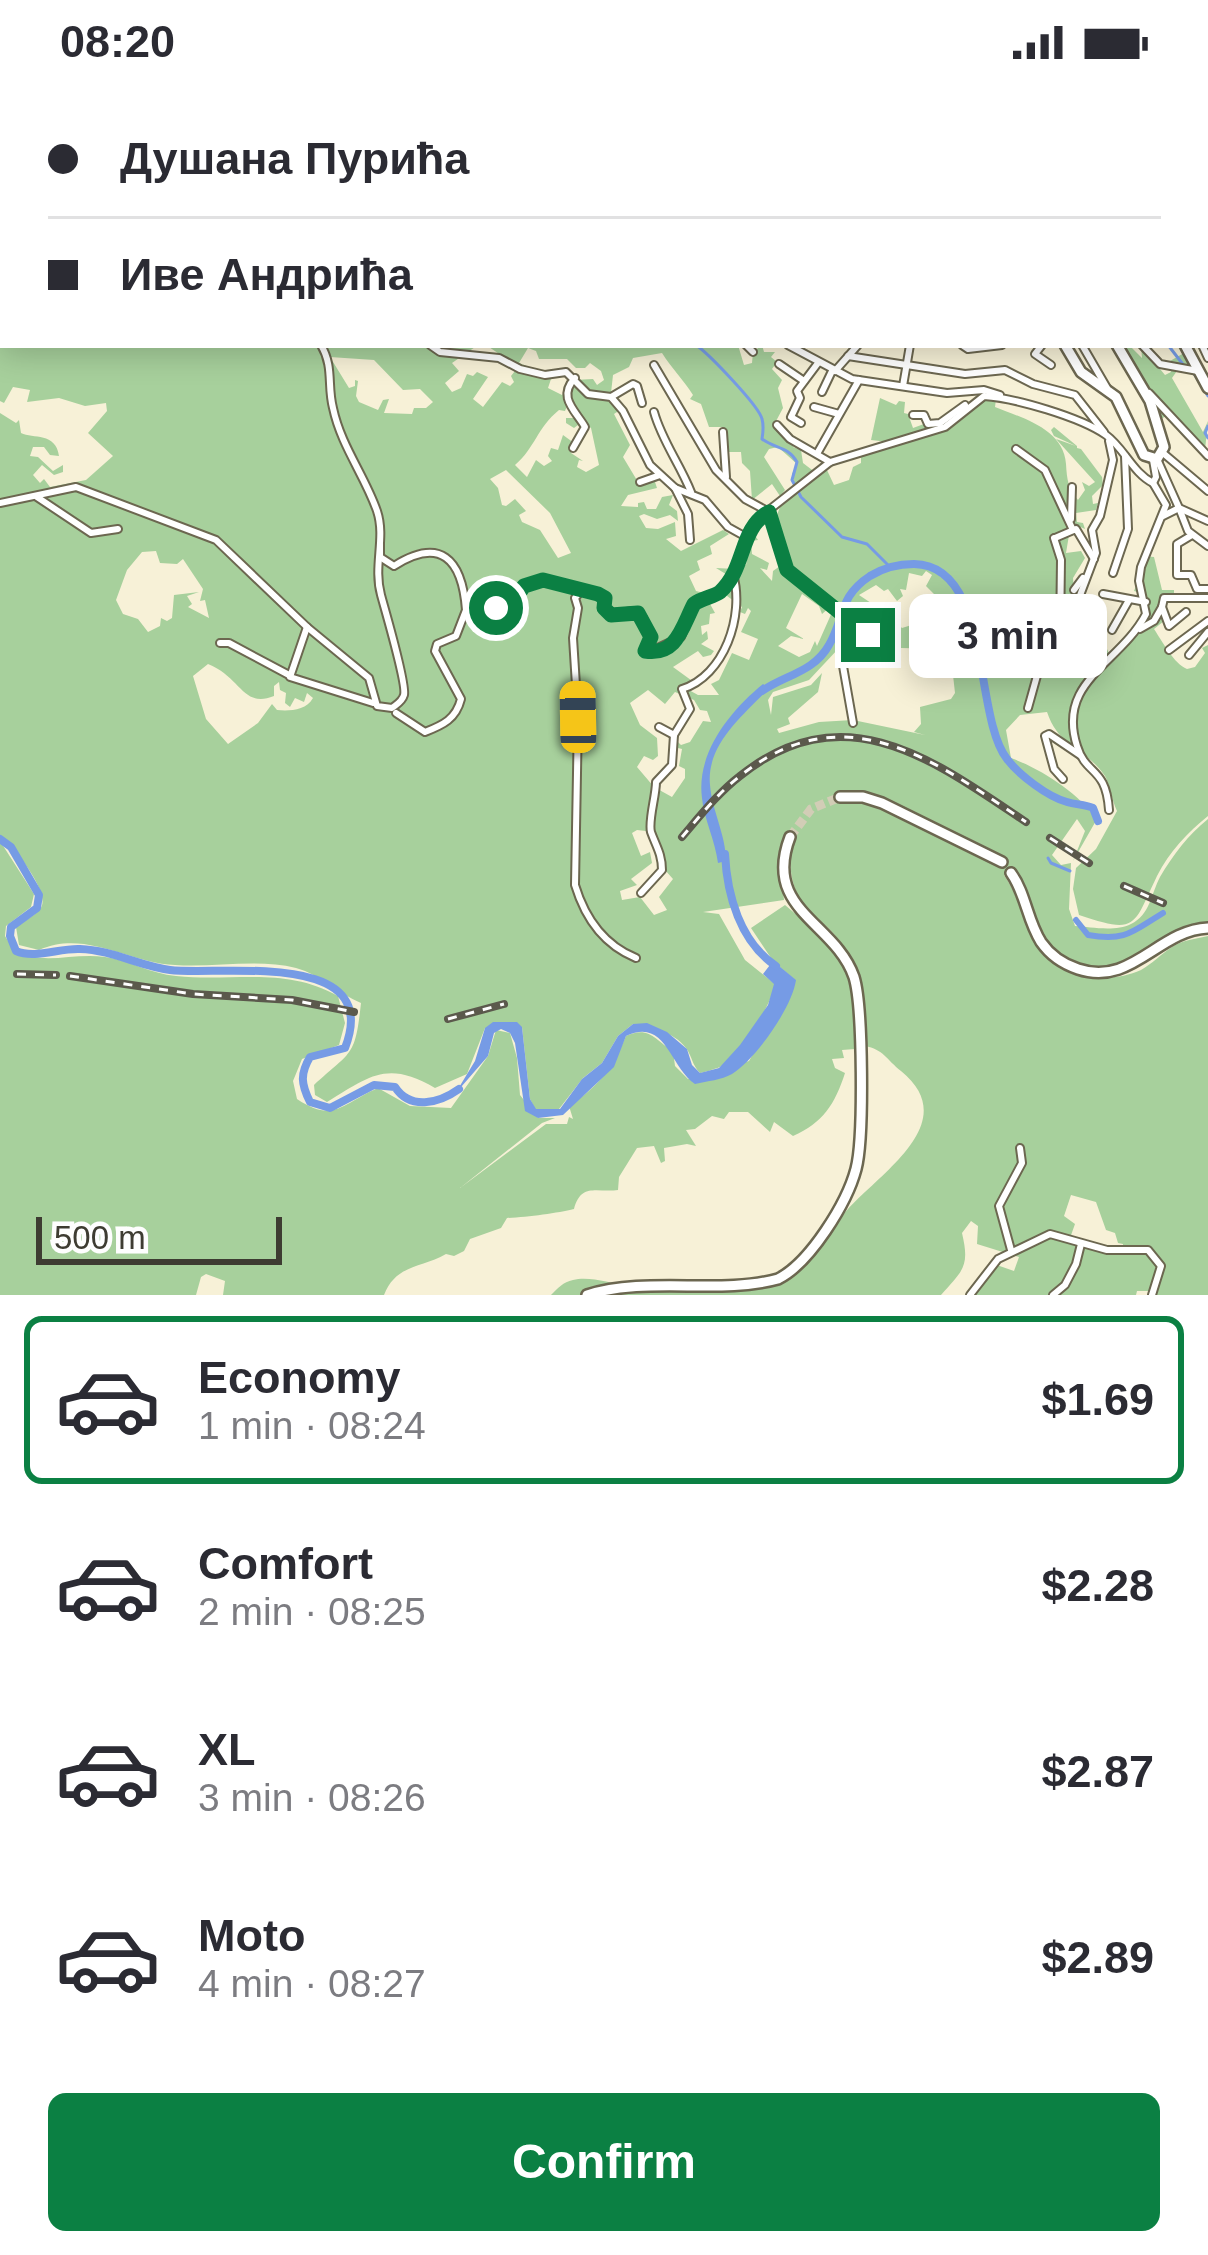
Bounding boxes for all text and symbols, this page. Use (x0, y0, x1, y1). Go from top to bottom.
text: 08:20 (60, 16, 175, 67)
text: Душана Пурића (120, 133, 469, 184)
text: Иве Андрића (120, 249, 413, 300)
route start (469, 581, 523, 635)
callout: 3 min (910, 593, 1108, 677)
route end (841, 608, 895, 662)
text: 3 min (957, 614, 1059, 657)
car (559, 681, 597, 753)
scale bar (36, 1211, 282, 1264)
text: 500 m (54, 1219, 146, 1256)
icon: car (54, 1346, 162, 1454)
text: Economy (198, 1352, 401, 1403)
text: $1.69 (1041, 1374, 1154, 1425)
text: 1 min · 08:24 (198, 1404, 426, 1447)
icon: car (54, 1532, 162, 1640)
text: Comfort (198, 1538, 373, 1589)
text: $2.28 (1041, 1560, 1154, 1611)
text: 2 min · 08:25 (198, 1590, 426, 1633)
icon: car (54, 1718, 162, 1826)
text: XL (198, 1724, 256, 1775)
text: $2.87 (1041, 1746, 1154, 1797)
text: 3 min · 08:26 (198, 1776, 426, 1819)
icon: car (54, 1904, 162, 2012)
text: Moto (198, 1910, 305, 1961)
text: $2.89 (1041, 1932, 1154, 1983)
text: 4 min · 08:27 (198, 1962, 426, 2005)
button: Confirm (48, 2093, 1160, 2231)

